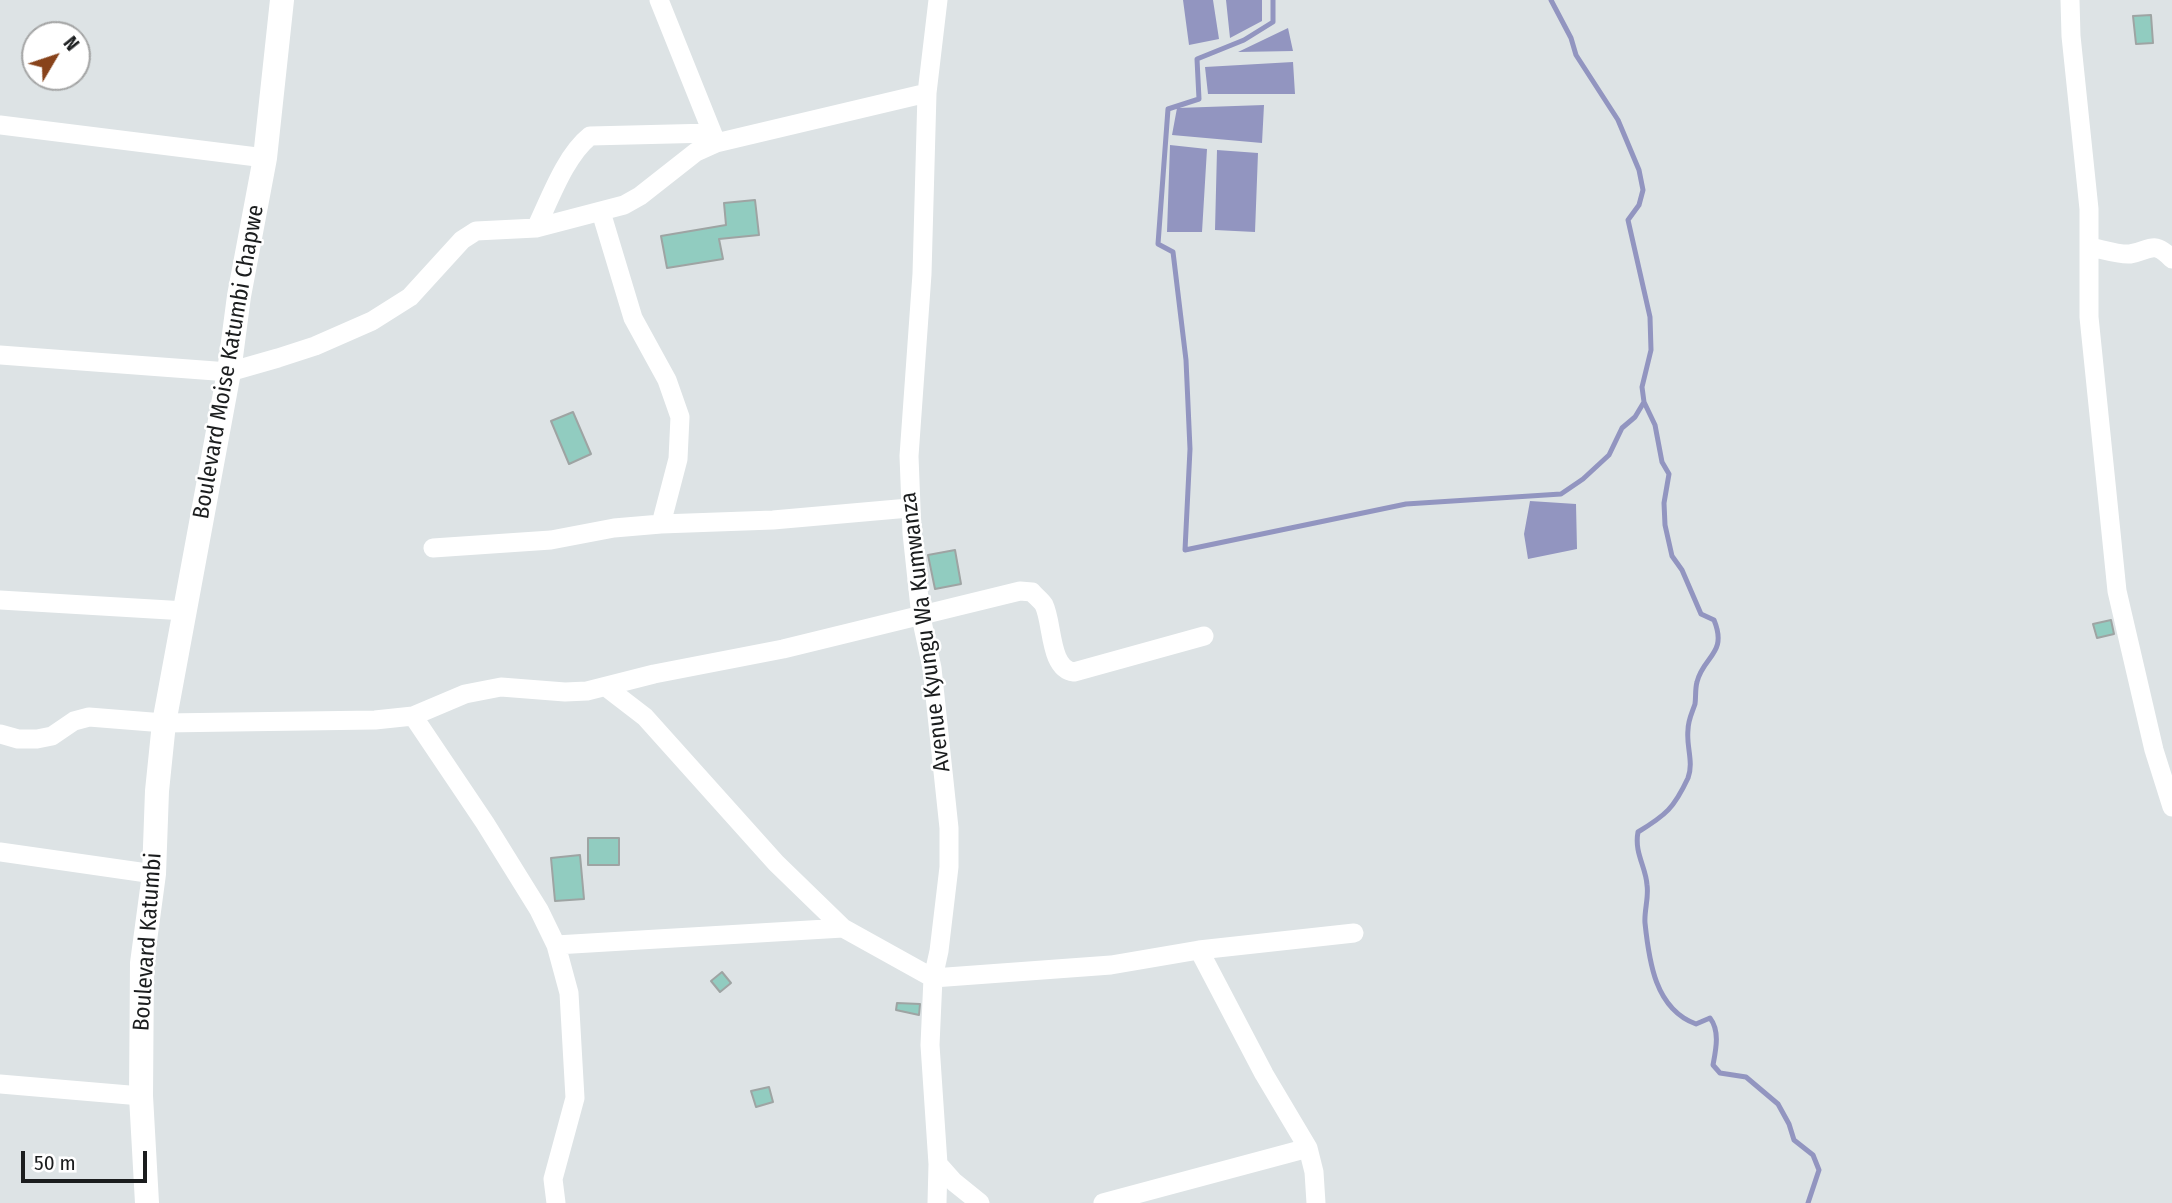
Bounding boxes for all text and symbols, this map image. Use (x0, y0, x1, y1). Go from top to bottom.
north arrow (21, 21, 91, 91)
text: N (59, 32, 84, 55)
street label: Boulevard Moise Katumbi Chapwe (188, 203, 270, 521)
street label: Avenue Kyungu Wa Kumwanza (895, 490, 957, 774)
street label: Boulevard Katumbi (128, 852, 168, 1032)
scale bar (24, 1136, 150, 1180)
text: 50 m (34, 1150, 76, 1176)

